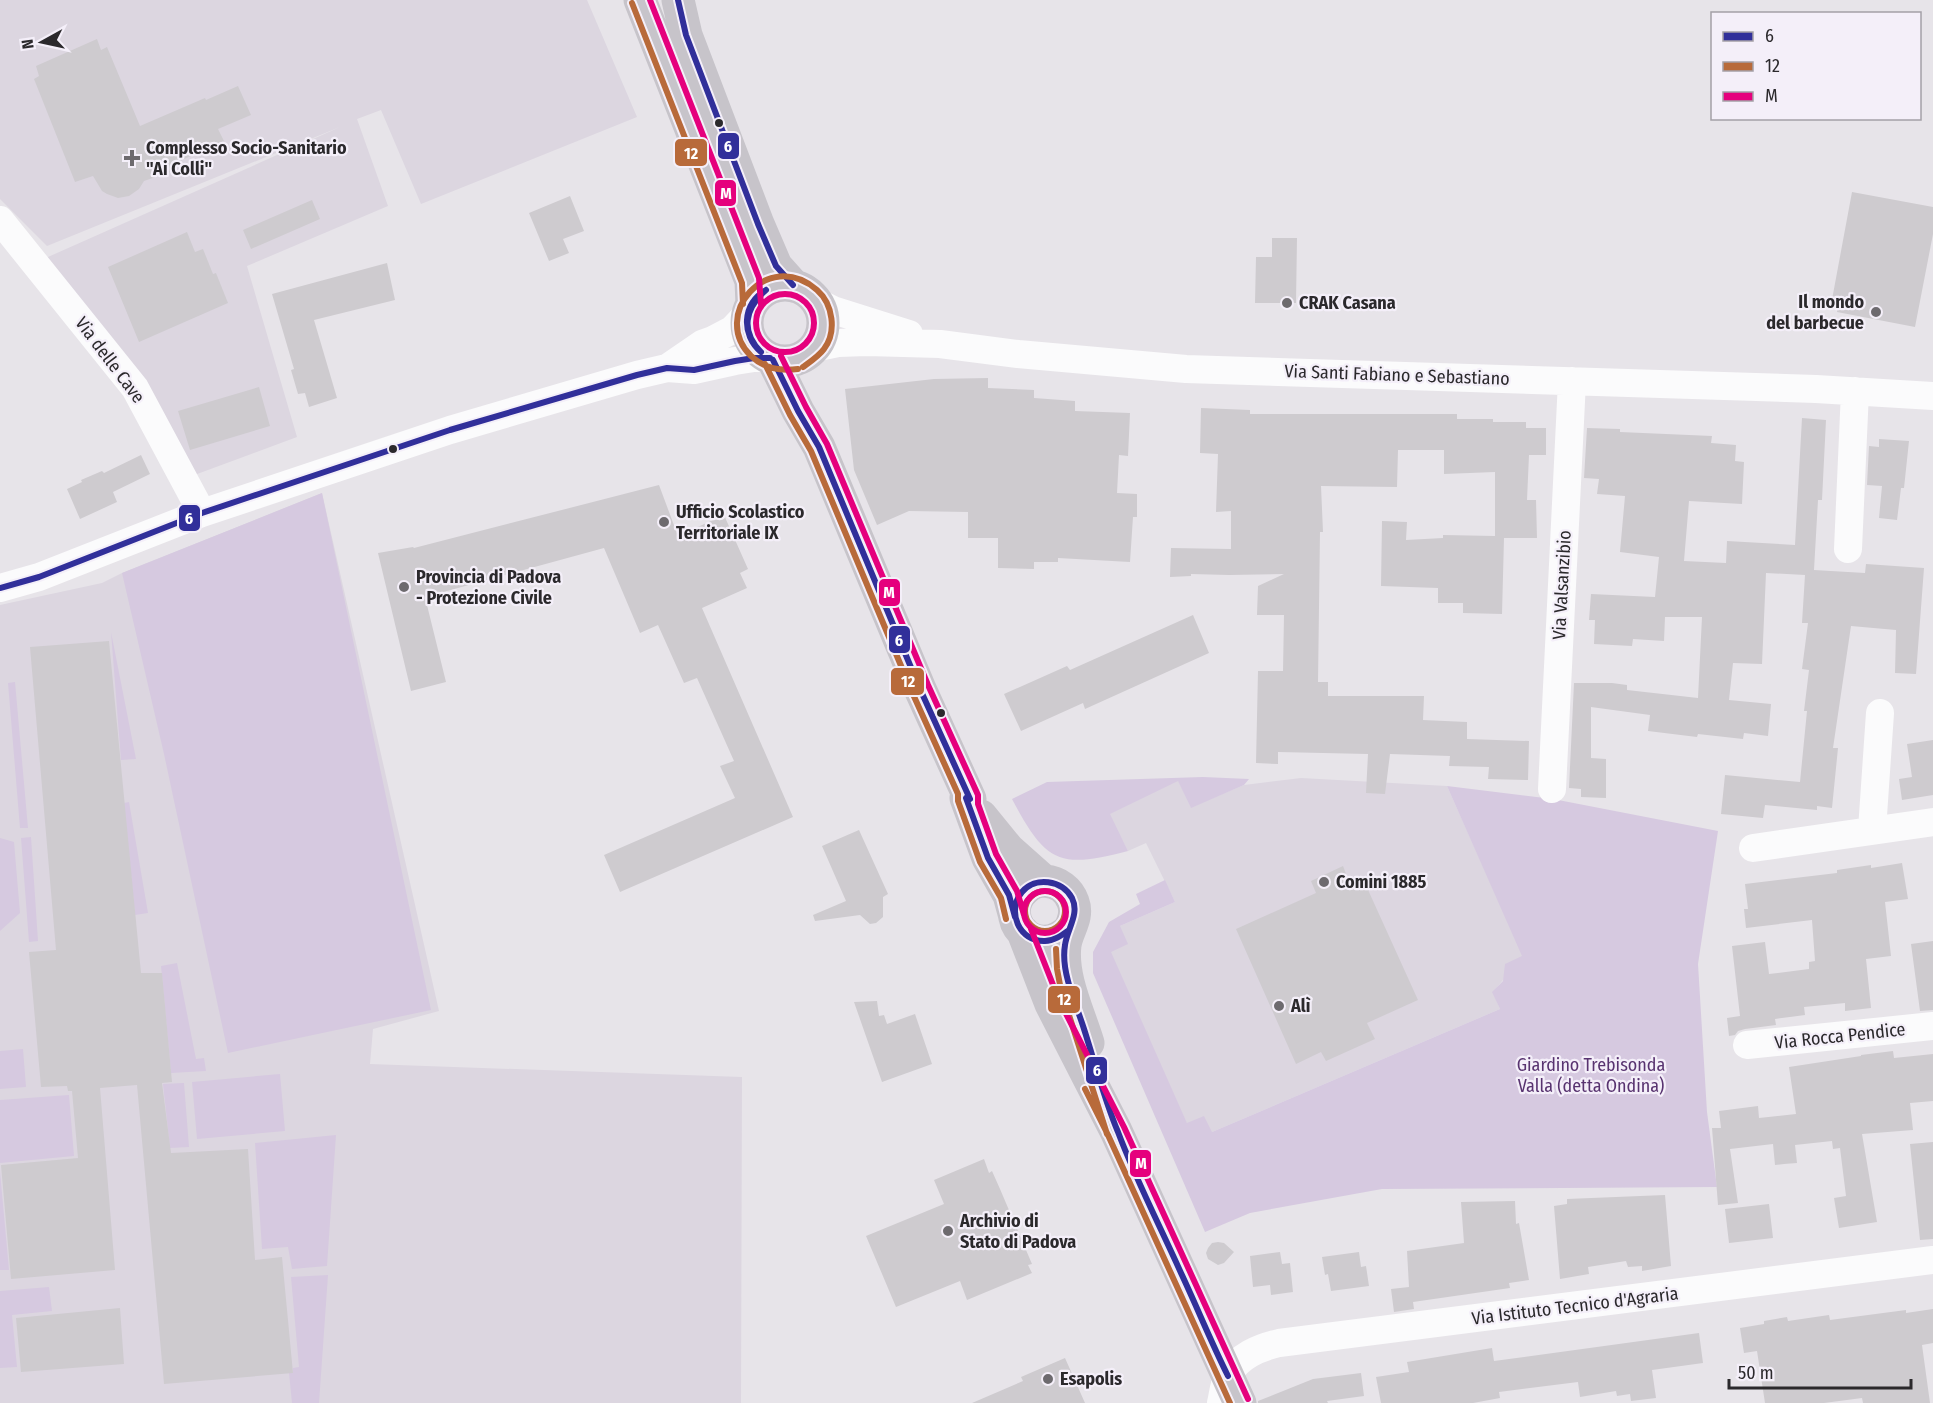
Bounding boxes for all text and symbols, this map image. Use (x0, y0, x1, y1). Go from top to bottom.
north arrow (12, 12, 72, 72)
legend (1711, 12, 1921, 120)
text: 6 (1765, 25, 1774, 47)
text: N (18, 38, 38, 50)
text: 12 (1765, 55, 1780, 77)
text: M (1765, 85, 1778, 107)
unlabelled marker (713, 117, 725, 129)
line badge: 6 (717, 132, 740, 160)
place label: Complesso Socio-Sanitario "Ai Colli" (146, 137, 347, 180)
text: 6 (724, 137, 732, 156)
line badge: 12 (674, 138, 708, 167)
text: 12 (684, 144, 699, 163)
marker: Complesso Socio-Sanitario "Ai Colli" (123, 149, 141, 167)
line badge: M (714, 179, 737, 207)
text: M (720, 184, 732, 203)
place label: Il mondo del barbecue (1766, 291, 1864, 334)
place label: CRAK Casana (1299, 292, 1396, 314)
marker: CRAK Casana (1280, 296, 1294, 310)
marker: Il mondo del barbecue (1869, 305, 1883, 319)
street label: Via delle Cave (70, 313, 150, 408)
street label: Via Santi Fabiano e Sebastiano (1284, 360, 1510, 390)
unlabelled marker (387, 443, 399, 455)
place label: Ufficio Scolastico Territoriale IX (676, 501, 805, 544)
line badge: 6 (178, 504, 201, 532)
text: 6 (185, 509, 193, 528)
marker: Ufficio Scolastico Territoriale IX (657, 515, 671, 529)
street label: Via Valsanzibio (1548, 530, 1576, 640)
place label: Provincia di Padova - Protezione Civile (416, 566, 561, 609)
line badge: M (878, 578, 901, 607)
marker: Provincia di Padova - Protezione Civile (397, 580, 411, 594)
text: M (883, 583, 895, 602)
line badge: 6 (888, 625, 911, 654)
text: 6 (895, 631, 903, 650)
line badge: 12 (890, 667, 925, 696)
text: 12 (901, 672, 916, 691)
unlabelled marker (935, 707, 947, 719)
place label: Comini 1885 (1336, 871, 1427, 893)
marker: Comini 1885 (1317, 875, 1331, 889)
line badge: 12 (1047, 985, 1081, 1014)
text: 12 (1057, 990, 1072, 1009)
place label: Alì (1290, 995, 1311, 1017)
marker: Alì (1272, 999, 1286, 1013)
street label: Via Rocca Pendice (1774, 1018, 1907, 1054)
park label: Giardino Trebisonda Valla (detta Ondina) (1517, 1054, 1665, 1097)
line badge: 6 (1085, 1056, 1108, 1085)
text: 6 (1093, 1061, 1101, 1080)
line badge: M (1129, 1149, 1152, 1178)
text: M (1135, 1154, 1147, 1173)
place label: Archivio di Stato di Padova (959, 1210, 1076, 1253)
marker: Archivio di Stato di Padova (941, 1224, 955, 1238)
street label: Via Istituto Tecnico d'Agraria (1470, 1282, 1680, 1330)
scale bar (1729, 1352, 1910, 1390)
text: 50 m (1738, 1362, 1774, 1384)
place label: Esapolis (1060, 1368, 1122, 1390)
marker: Esapolis (1041, 1372, 1055, 1386)

